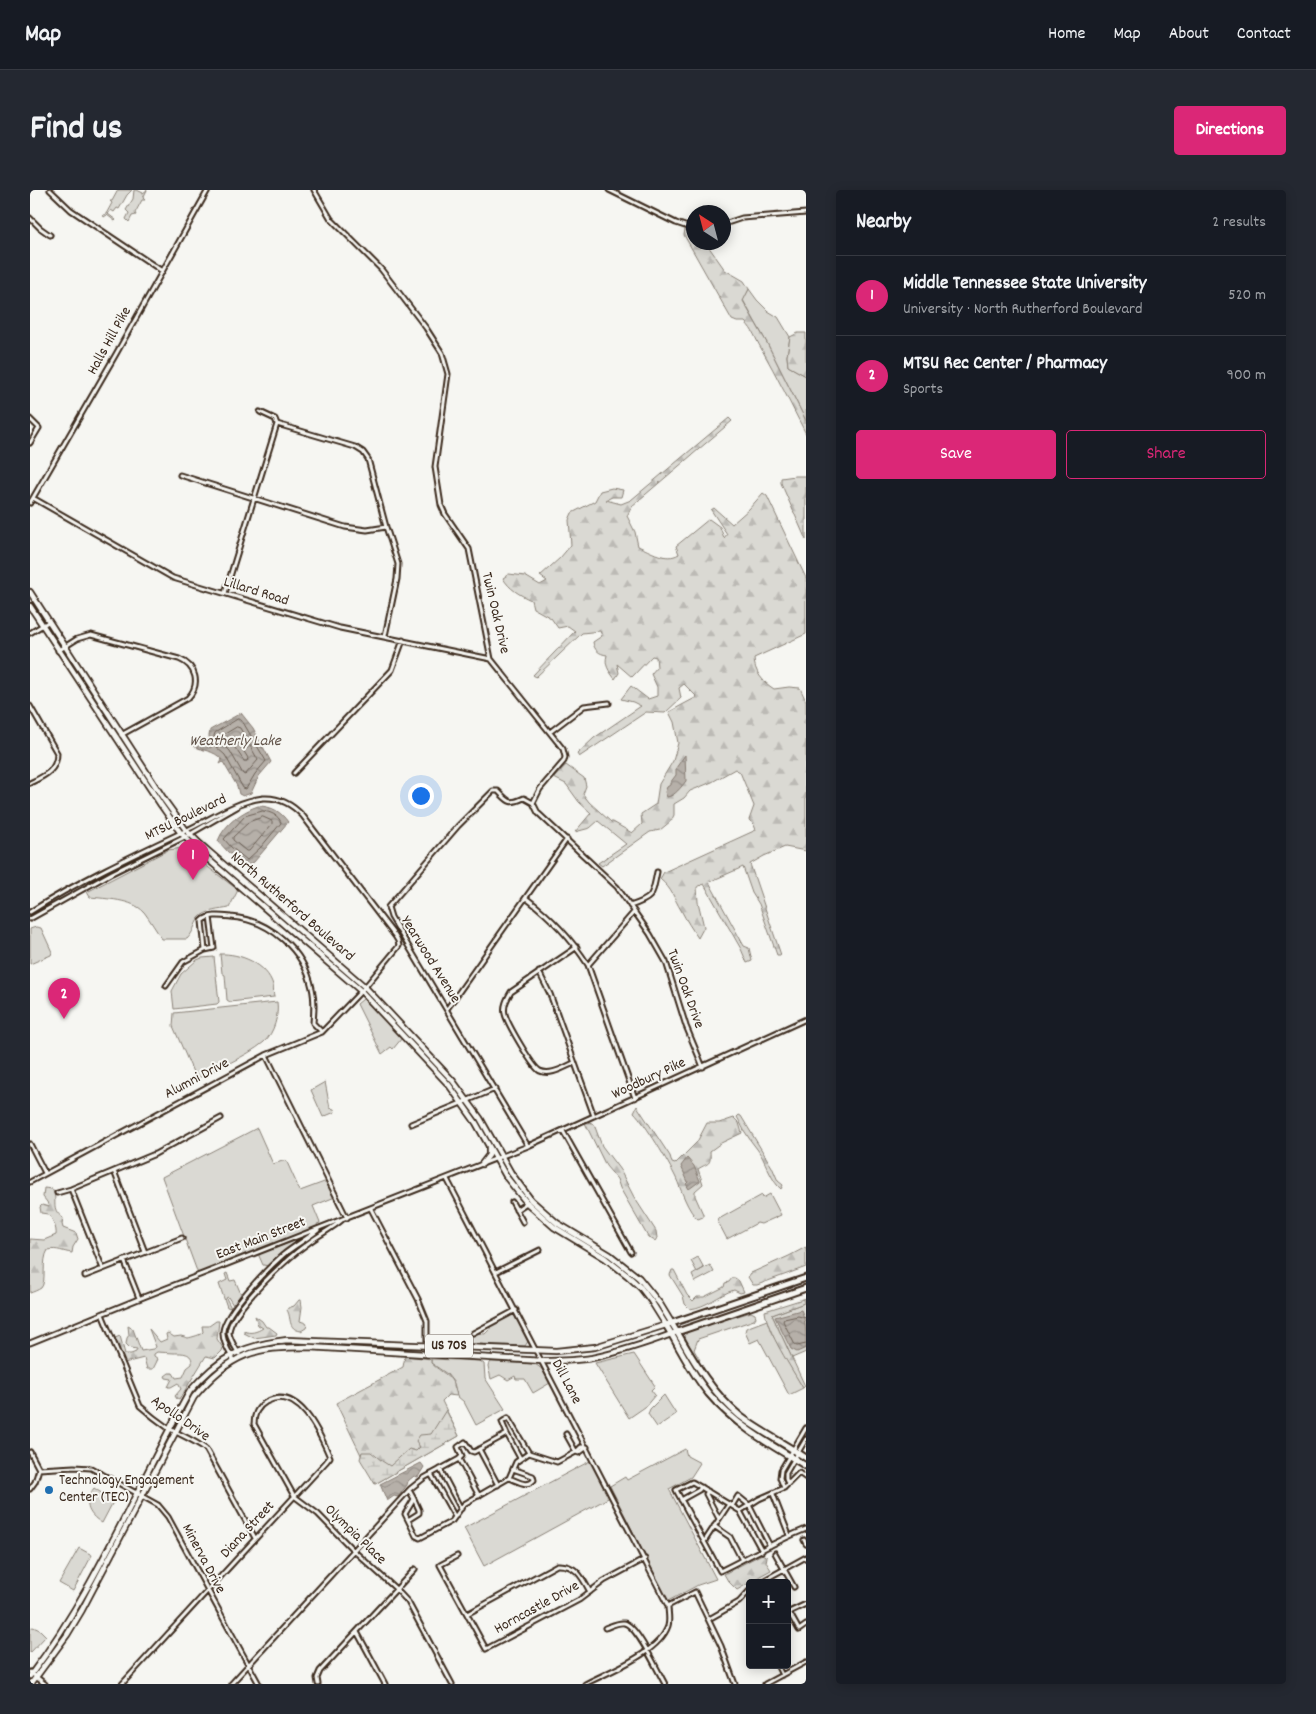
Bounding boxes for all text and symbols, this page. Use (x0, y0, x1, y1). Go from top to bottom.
text: Map (25, 18, 61, 52)
text: Home (1048, 22, 1085, 47)
text: Map (1113, 22, 1141, 47)
text: About (1169, 22, 1209, 47)
text: Contact (1237, 22, 1291, 47)
text: Find us (30, 105, 122, 155)
button: Directions (1174, 106, 1286, 155)
north arrow (686, 205, 731, 250)
text: Nearby (856, 208, 911, 238)
text: 2 results (1212, 211, 1266, 234)
text: Middle Tennessee State University (903, 271, 1147, 298)
text: 1 (870, 284, 874, 307)
text: 520 m (1228, 284, 1266, 307)
text: University · North Rutherford Boulevard (903, 298, 1142, 321)
street label: Halls Hill Pike (82, 303, 138, 379)
text: MTSU Rec Center / Pharmacy (903, 351, 1107, 378)
text: 2 (869, 364, 876, 387)
text: 900 m (1227, 364, 1266, 387)
text: Sports (903, 378, 943, 401)
button: Save (856, 430, 1056, 479)
button: Share (1066, 430, 1266, 479)
street label: Twin Oak Drive (475, 570, 515, 656)
street label: Lillard Road (221, 572, 291, 612)
water label: Weatherly Lake (189, 730, 282, 753)
your location (408, 783, 434, 809)
street label: MTSU Boulevard (141, 789, 231, 847)
pin: 1 (177, 839, 209, 880)
street label: North Rutherford Boulevard (225, 847, 359, 967)
street label: Yearwood Avenue (394, 912, 466, 1008)
street label: Twin Oak Drive (660, 946, 710, 1032)
pin: 2 (48, 978, 80, 1019)
street label: Woodbury Pike (608, 1052, 690, 1106)
street label: Alumni Drive (161, 1053, 234, 1105)
street label: East Main Street (213, 1212, 309, 1266)
road number: US 70S (425, 1334, 473, 1358)
street label: Dill Lane (545, 1356, 587, 1409)
street label: Apollo Drive (146, 1391, 214, 1448)
place label: Technology Engagement Center (TEC) (59, 1470, 195, 1509)
marker: Technology Engagement Center (TEC) (43, 1484, 55, 1496)
street label: Diana Street (216, 1496, 281, 1564)
street label: Olympia Place (319, 1500, 391, 1571)
street label: Minerva Drive (175, 1520, 231, 1598)
street label: Horncastle Drive (490, 1575, 584, 1640)
map controls (746, 1579, 791, 1669)
button: + (746, 1579, 791, 1624)
button: − (746, 1624, 791, 1669)

